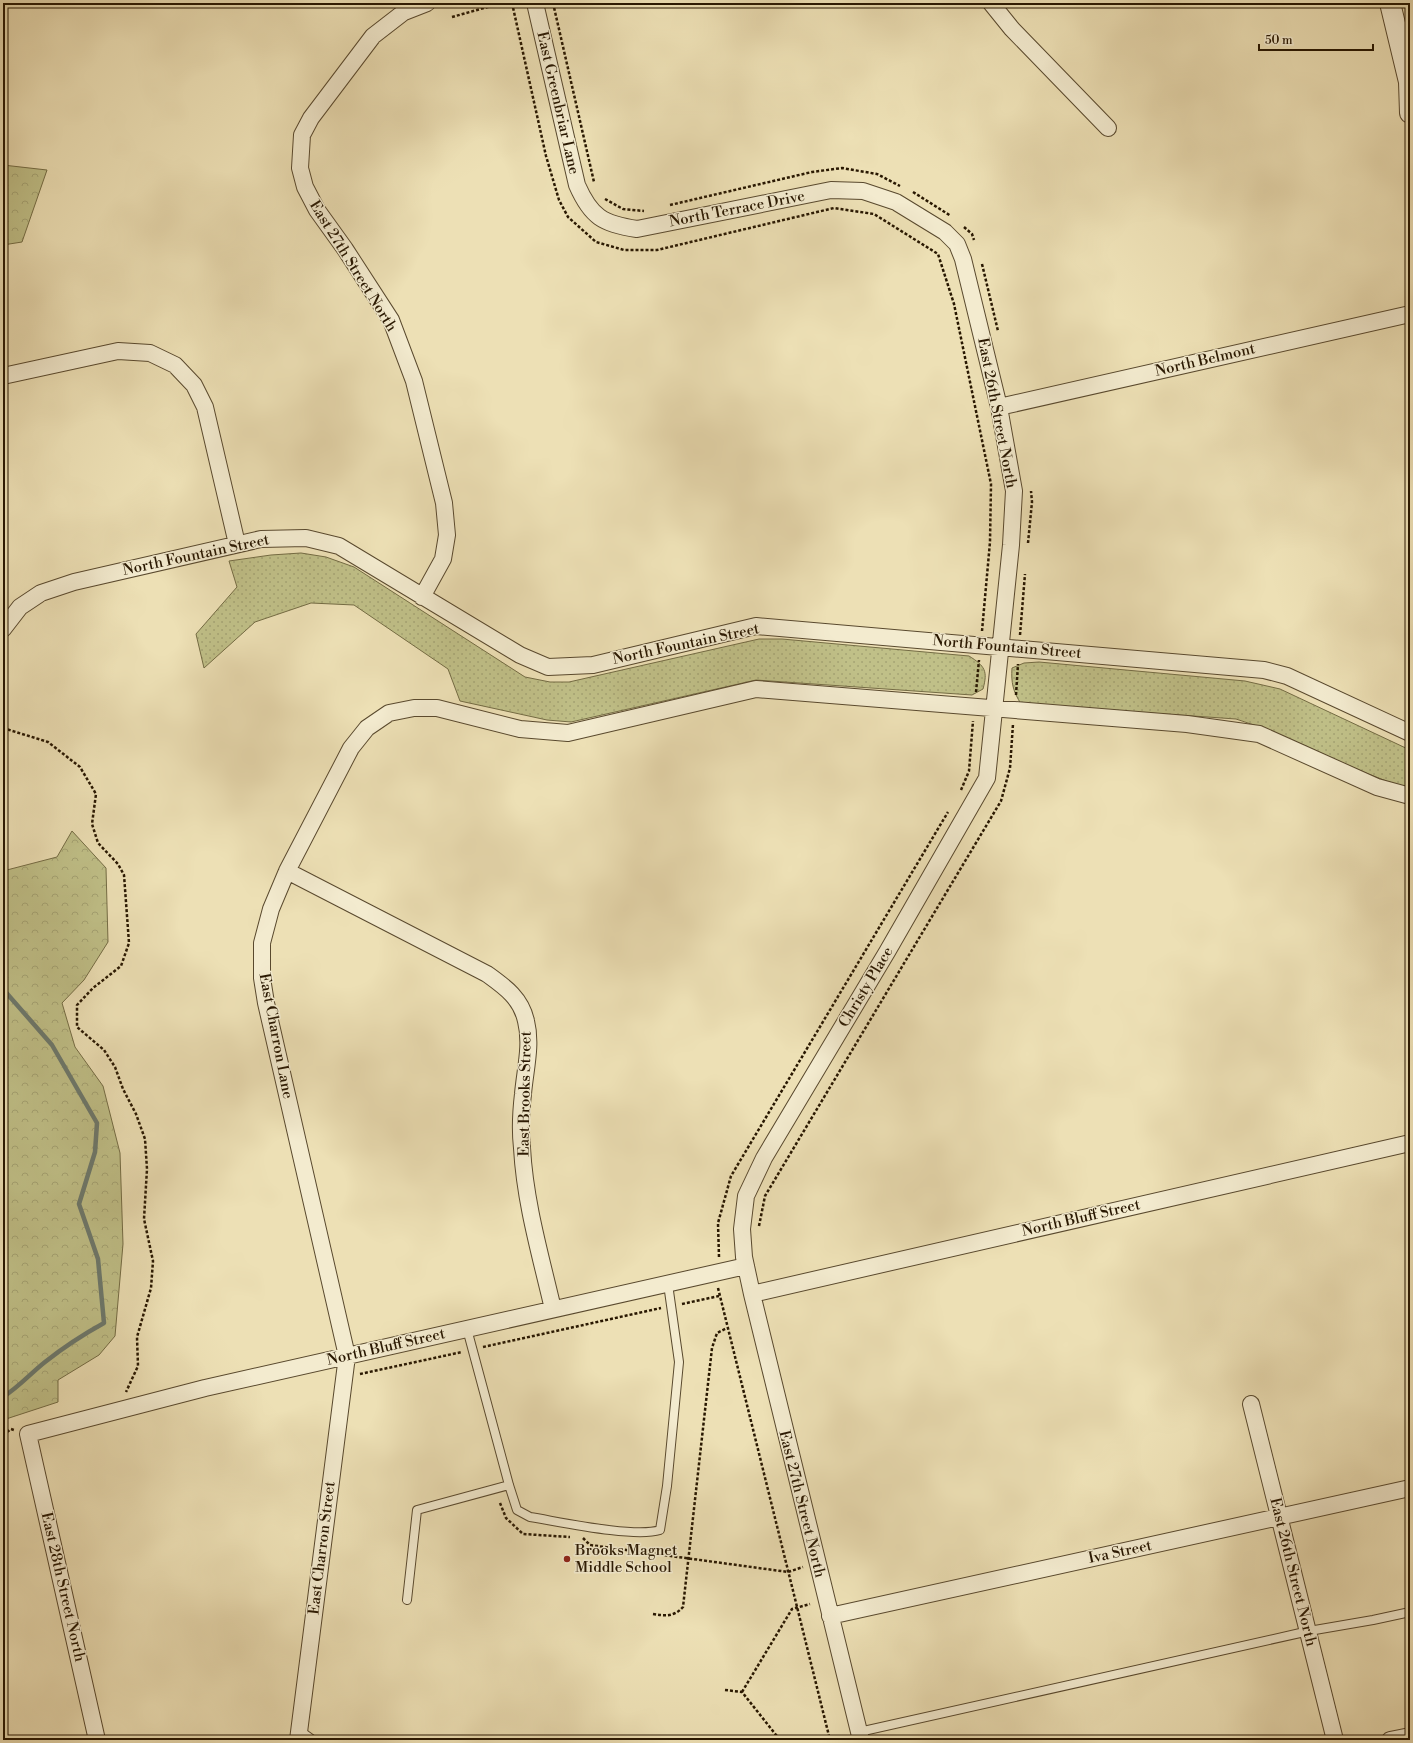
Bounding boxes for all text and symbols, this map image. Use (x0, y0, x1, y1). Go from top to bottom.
scale bar (1259, 26, 1373, 52)
street label: East Greenbriar Lane (532, 30, 584, 176)
text: 50 m (1265, 33, 1293, 48)
street label: North Terrace Drive (668, 187, 806, 231)
street label: East 27th Street North (305, 197, 401, 335)
street label: East 26th Street North (973, 336, 1021, 490)
street label: North Belmont (1153, 339, 1258, 381)
street label: North Fountain Street (121, 530, 272, 580)
street label: North Fountain Street (611, 619, 762, 669)
street label: North Fountain Street (932, 631, 1083, 663)
street label: Christy Place (834, 943, 898, 1031)
street label: East Charron Lane (255, 972, 297, 1100)
street label: East Brooks Street (514, 1030, 536, 1157)
street label: North Bluff Street (1020, 1195, 1143, 1241)
street label: North Bluff Street (325, 1324, 448, 1370)
street label: East 27th Street North (774, 1428, 830, 1580)
street label: East Charron Street (304, 1480, 340, 1616)
street label: East 26th Street North (1265, 1496, 1321, 1648)
street label: East 28th Street North (37, 1510, 89, 1664)
street label: Iva Street (1086, 1536, 1154, 1568)
place label: Brooks Magnet Middle School (574, 1541, 678, 1577)
marker: Brooks Magnet Middle School (562, 1554, 572, 1564)

